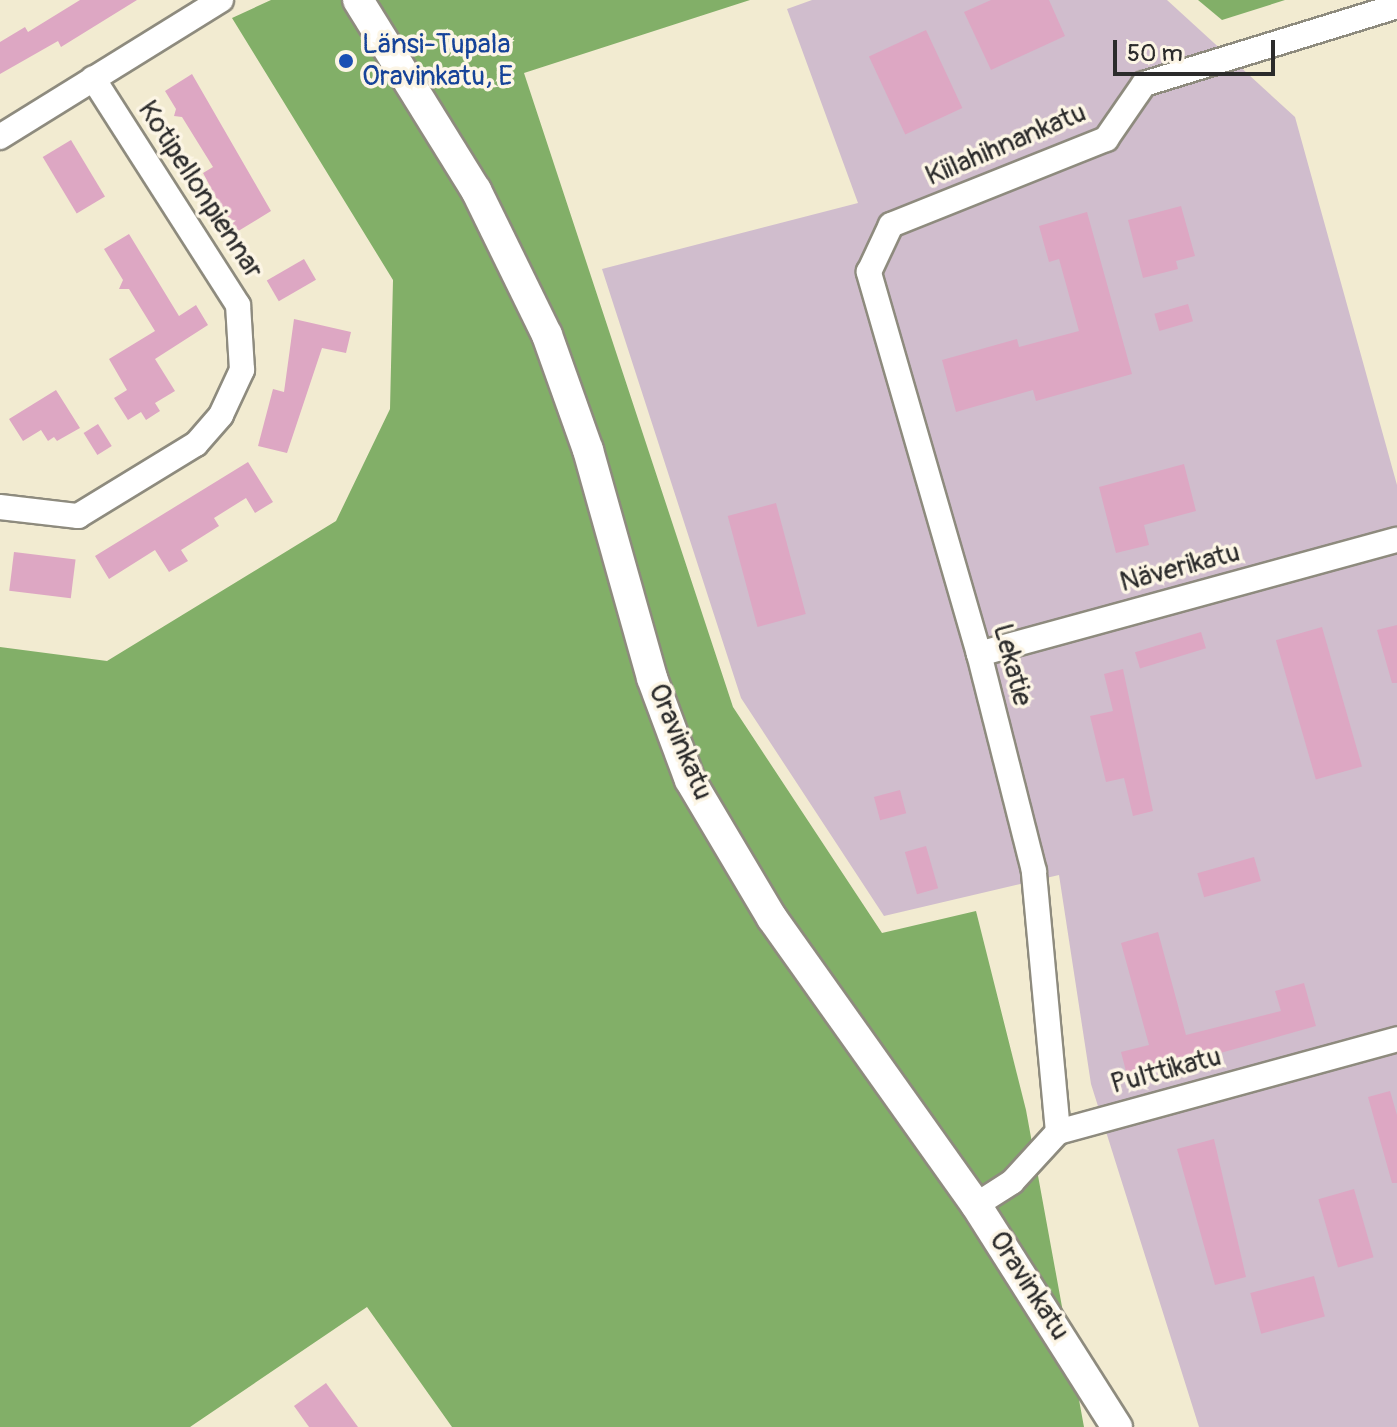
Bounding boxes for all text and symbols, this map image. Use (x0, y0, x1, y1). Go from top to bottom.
scale bar (1117, 24, 1279, 74)
place label: Länsi-Tupala Oravinkatu, E (362, 28, 513, 94)
text: 50 m (1127, 39, 1183, 68)
marker: Länsi-Tupala Oravinkatu, E (337, 52, 355, 70)
street label: Kotipellonpiennar (130, 95, 270, 285)
street label: Kiilahihnankatu (921, 96, 1091, 194)
street label: Näverikatu (1116, 536, 1244, 600)
street label: Lekatie (985, 620, 1039, 710)
street label: Oravinkatu (640, 679, 720, 805)
street label: Pulttikatu (1107, 1040, 1225, 1102)
street label: Oravinkatu (981, 1225, 1077, 1347)

